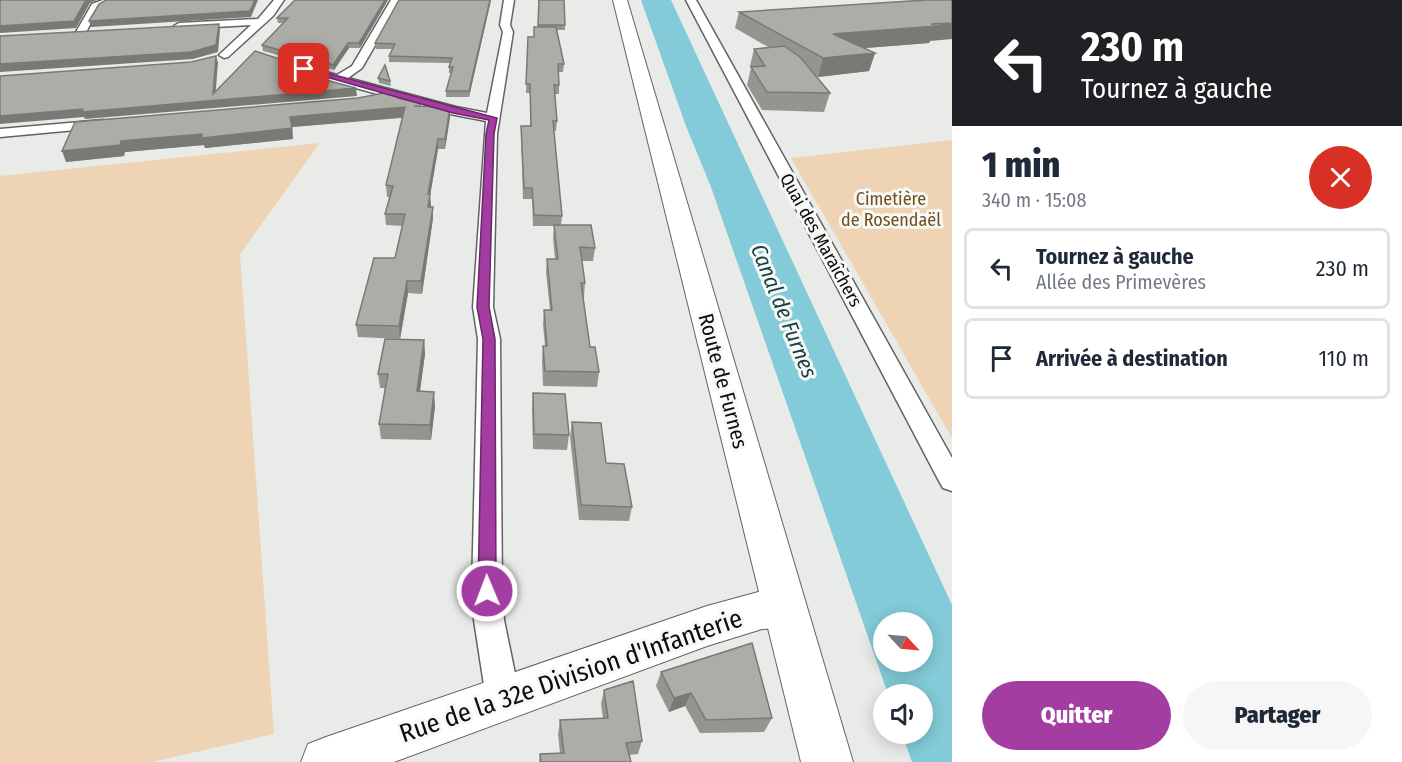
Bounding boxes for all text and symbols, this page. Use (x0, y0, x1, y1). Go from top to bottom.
text: 230 m (1081, 22, 1184, 72)
icon: left (982, 24, 1060, 102)
pin (278, 43, 329, 94)
icon: arrive (287, 52, 320, 85)
text: Tournez à gauche (1081, 73, 1272, 105)
text: 1 min (982, 143, 1060, 187)
button: close (1309, 146, 1372, 209)
street label: Quai des Maraîchers (775, 169, 867, 311)
park label: Cimetière de Rosendaël (841, 188, 941, 231)
text: 340 m · 15:08 (982, 188, 1086, 212)
water label: Canal de Furnes (745, 240, 823, 382)
text: Tournez à gauche (1036, 243, 1194, 270)
icon: left (985, 252, 1018, 285)
text: 230 m (1316, 255, 1369, 282)
text: Allée des Primevères (1036, 270, 1206, 294)
street label: Route de Furnes (692, 311, 754, 451)
icon: arrive (985, 342, 1018, 375)
text: Arrivée à destination (1036, 345, 1228, 372)
text: 110 m (1319, 345, 1369, 372)
position arrow (455, 559, 519, 623)
street label: Rue de la 32e Division d'Infanterie (396, 603, 746, 749)
north arrow (873, 612, 933, 672)
map controls (873, 612, 933, 744)
button: Quitter (982, 681, 1171, 750)
button: Partager (1183, 681, 1372, 750)
button: sound (873, 684, 933, 744)

